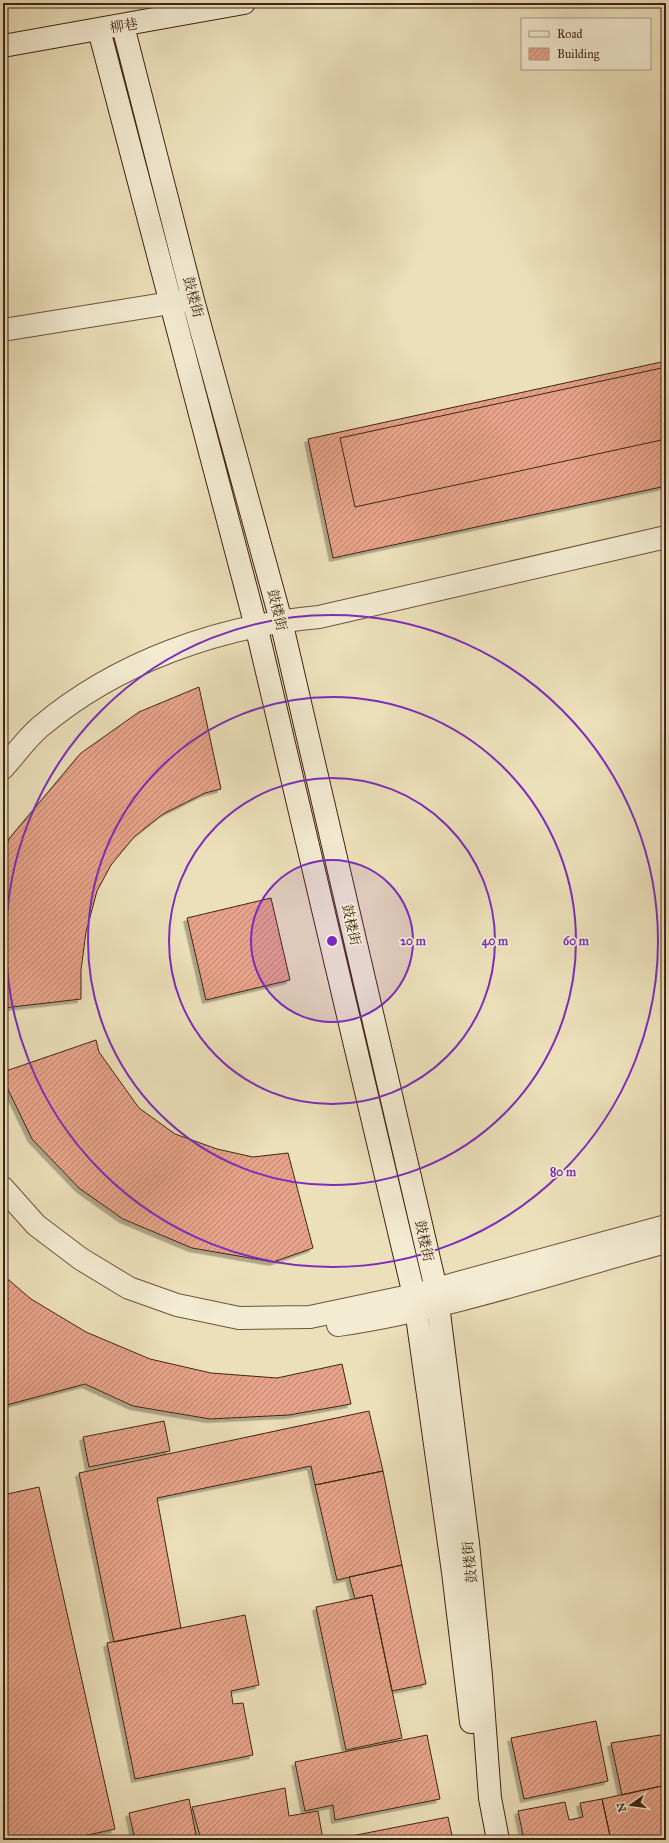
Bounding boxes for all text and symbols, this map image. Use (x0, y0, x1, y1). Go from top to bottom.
street label: 柳巷 (109, 15, 139, 37)
legend (521, 18, 651, 70)
text: Road (557, 27, 583, 41)
text: Building (557, 47, 600, 62)
street label: 鼓楼街 (179, 275, 207, 319)
street label: 鼓楼街 (264, 588, 290, 632)
street label: 鼓楼街 (338, 903, 364, 947)
centre of rings (325, 934, 339, 948)
text: 20 m (400, 934, 427, 948)
text: 40 m (482, 934, 509, 949)
text: 60 m (563, 934, 590, 948)
text: 80 m (550, 1165, 577, 1179)
street label: 鼓楼街 (411, 1219, 437, 1263)
street label: 鼓楼街 (459, 1540, 481, 1584)
north arrow (611, 1785, 651, 1825)
text: N (614, 1801, 629, 1813)

